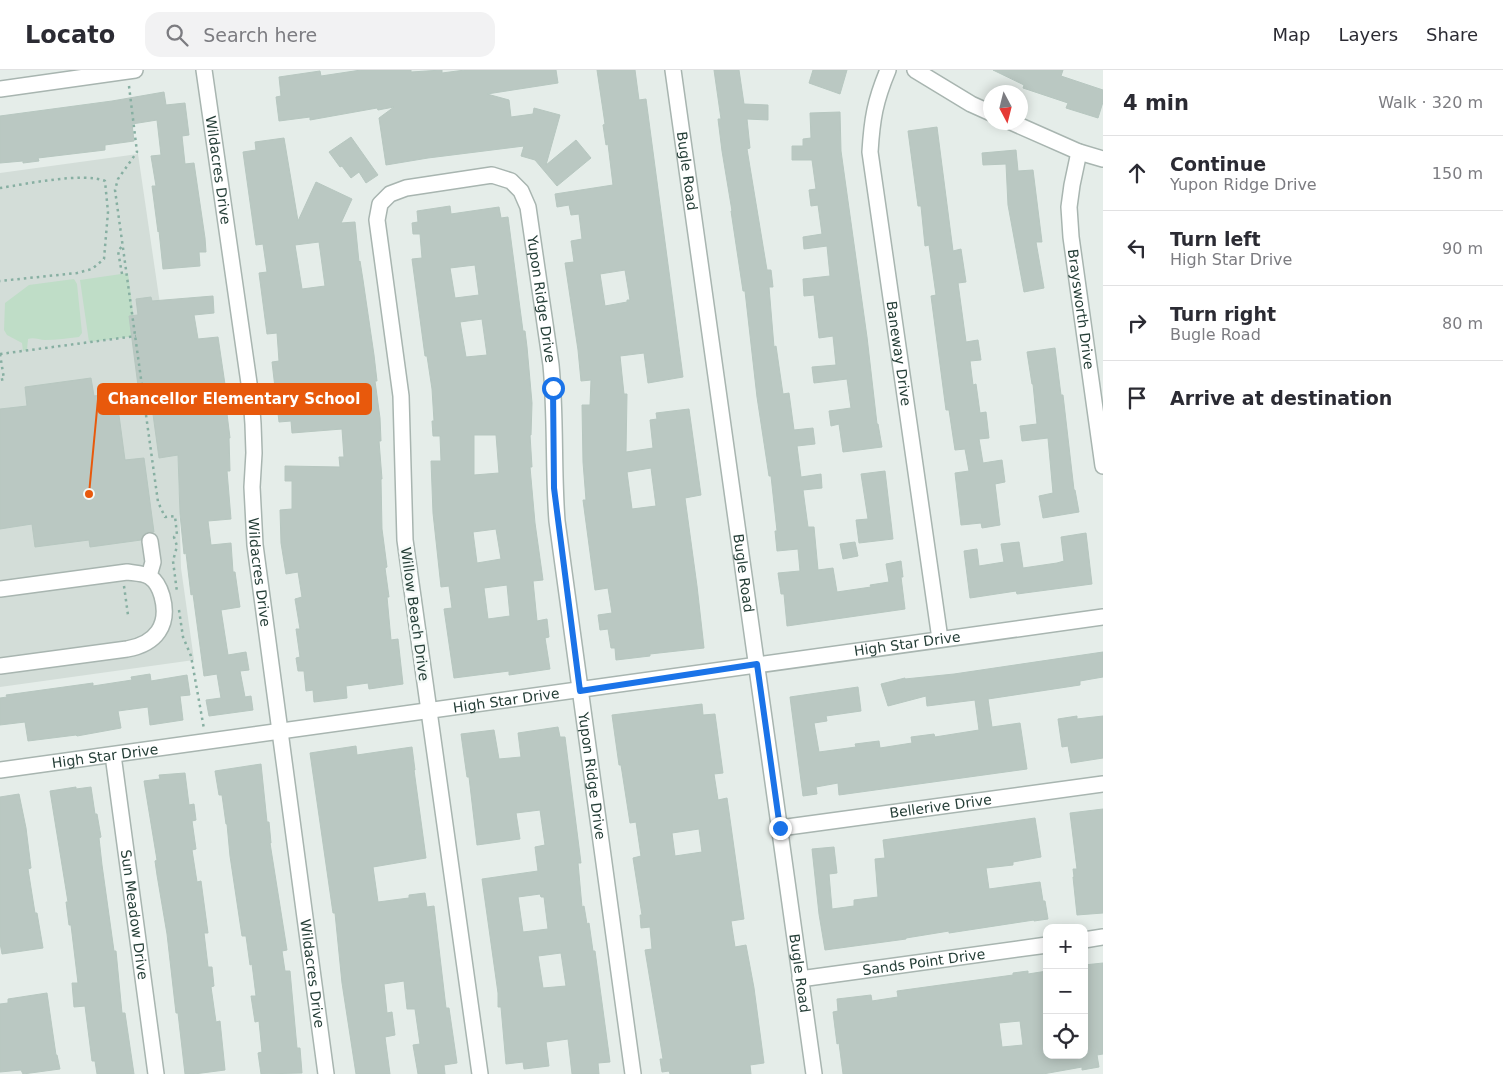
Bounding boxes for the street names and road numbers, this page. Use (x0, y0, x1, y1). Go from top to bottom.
street label: Wildacres Drive (203, 115, 234, 225)
street label: Bugle Road (674, 131, 701, 211)
street label: Yupon Ridge Drive (524, 233, 559, 364)
street label: Braysworth Drive (1065, 248, 1097, 371)
street label: Baneway Drive (884, 300, 914, 407)
street label: Wildacres Drive (246, 517, 274, 628)
street label: Bugle Road (730, 533, 757, 614)
street label: Willow Beach Drive (398, 546, 432, 682)
street label: High Star Drive (853, 628, 961, 659)
street label: High Star Drive (452, 685, 560, 716)
street label: Yupon Ridge Drive (575, 710, 609, 841)
street label: High Star Drive (51, 741, 159, 771)
street label: Bellerive Drive (888, 791, 993, 821)
street label: Sun Meadow Drive (118, 849, 151, 981)
street label: Wildacres Drive (297, 918, 328, 1029)
street label: Bugle Road (786, 933, 813, 1014)
street label: Sands Point Drive (862, 946, 986, 978)

